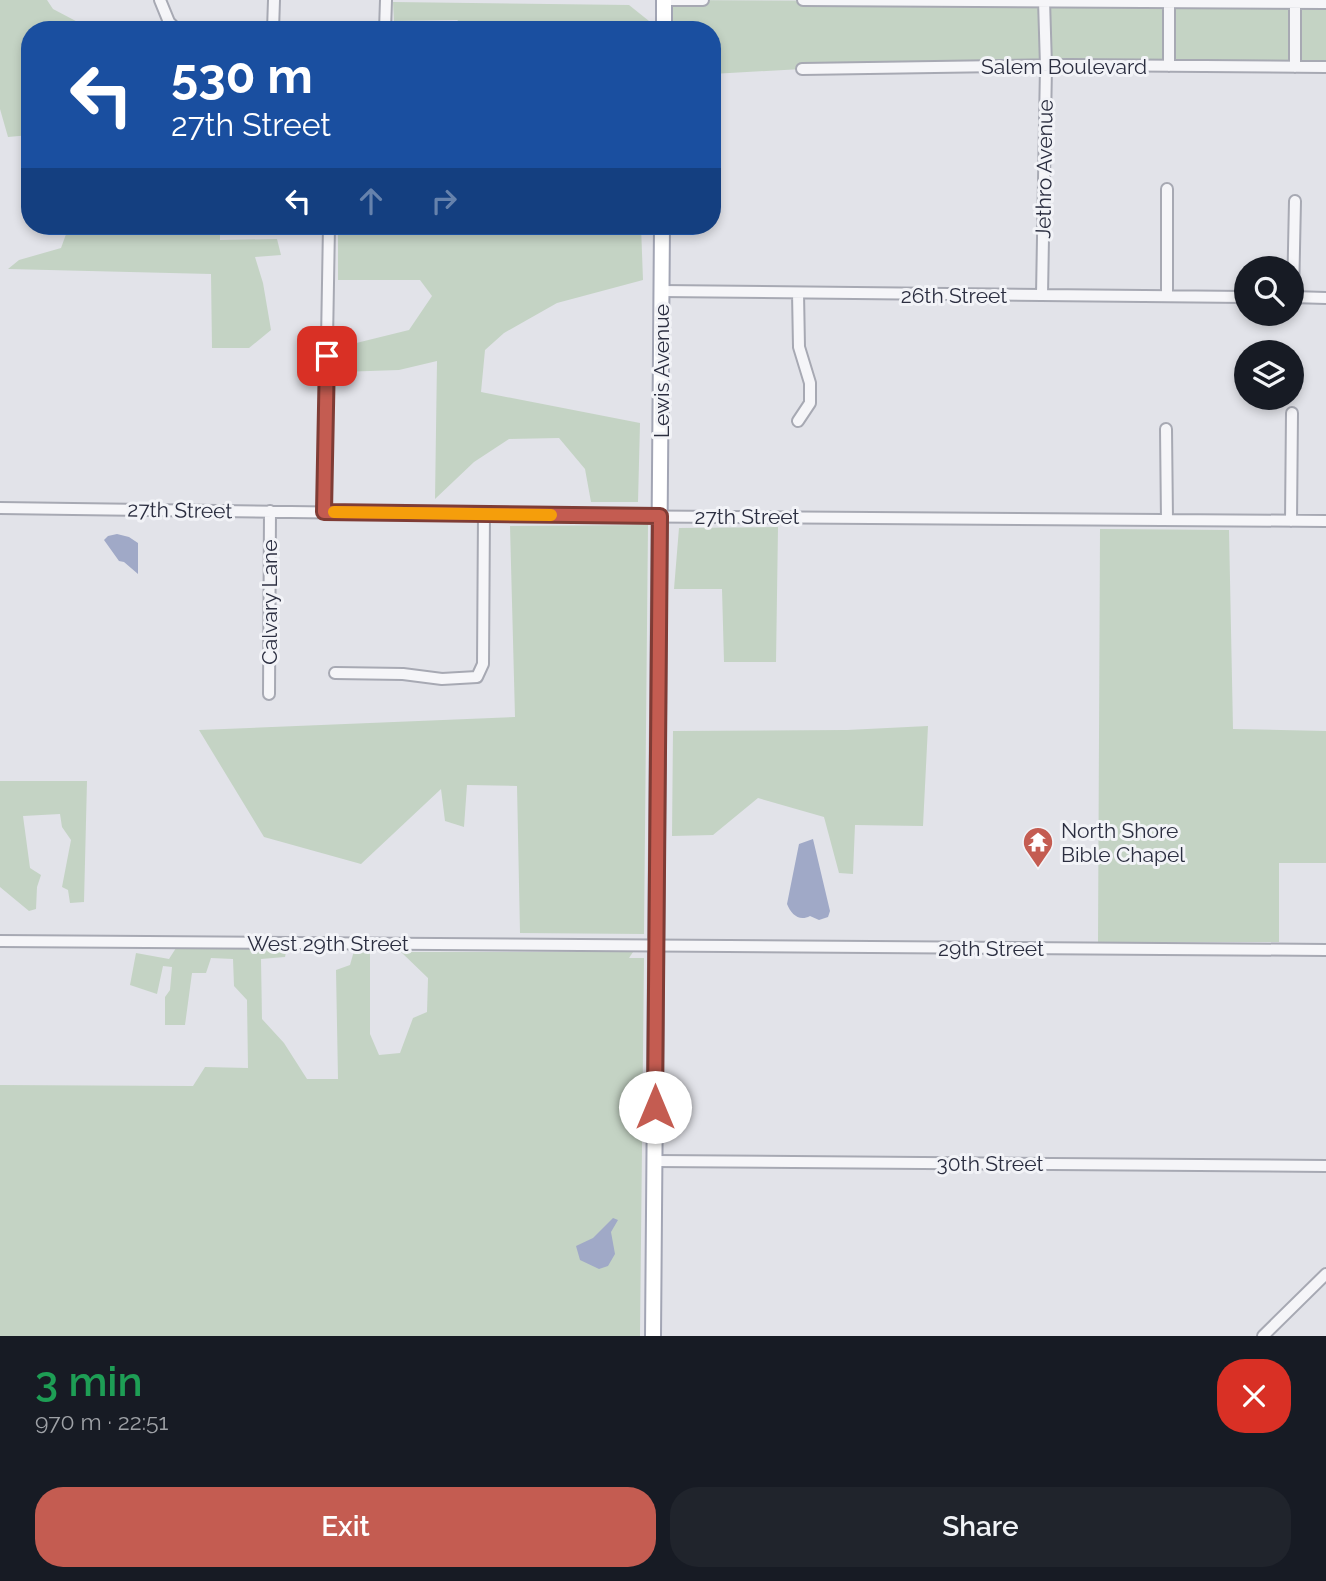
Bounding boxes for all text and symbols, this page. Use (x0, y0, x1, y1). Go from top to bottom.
text: 530 m (171, 47, 313, 104)
icon: left (56, 49, 147, 140)
street label: Salem Boulevard (981, 54, 1147, 79)
street label: Jethro Avenue (1030, 99, 1058, 239)
text: 27th Street (171, 106, 331, 143)
icon: left (279, 182, 317, 220)
icon: ahead (352, 182, 390, 220)
icon: right (425, 182, 463, 220)
map controls (1234, 256, 1304, 410)
button: search (1234, 256, 1304, 326)
street label: 26th Street (901, 283, 1007, 308)
street label: Lewis Avenue (649, 304, 674, 438)
pin (297, 326, 357, 386)
icon: arrive (308, 337, 346, 375)
button: layers (1234, 340, 1304, 410)
street label: 27th Street (127, 497, 233, 523)
street label: 27th Street (694, 504, 800, 529)
street label: Calvary Lane (257, 539, 282, 665)
place label: North Shore Bible Chapel (1061, 818, 1185, 867)
temple icon: North Shore Bible Chapel (1021, 825, 1055, 869)
street label: West 29th Street (247, 931, 409, 956)
street label: 29th Street (938, 936, 1044, 961)
position arrow (618, 1070, 692, 1144)
street label: 30th Street (937, 1151, 1043, 1176)
text: 3 min (35, 1357, 143, 1406)
button: close (1217, 1359, 1291, 1433)
text: 970 m · 22:51 (35, 1408, 168, 1435)
button: Exit (35, 1487, 656, 1567)
button: Share (670, 1487, 1291, 1567)

